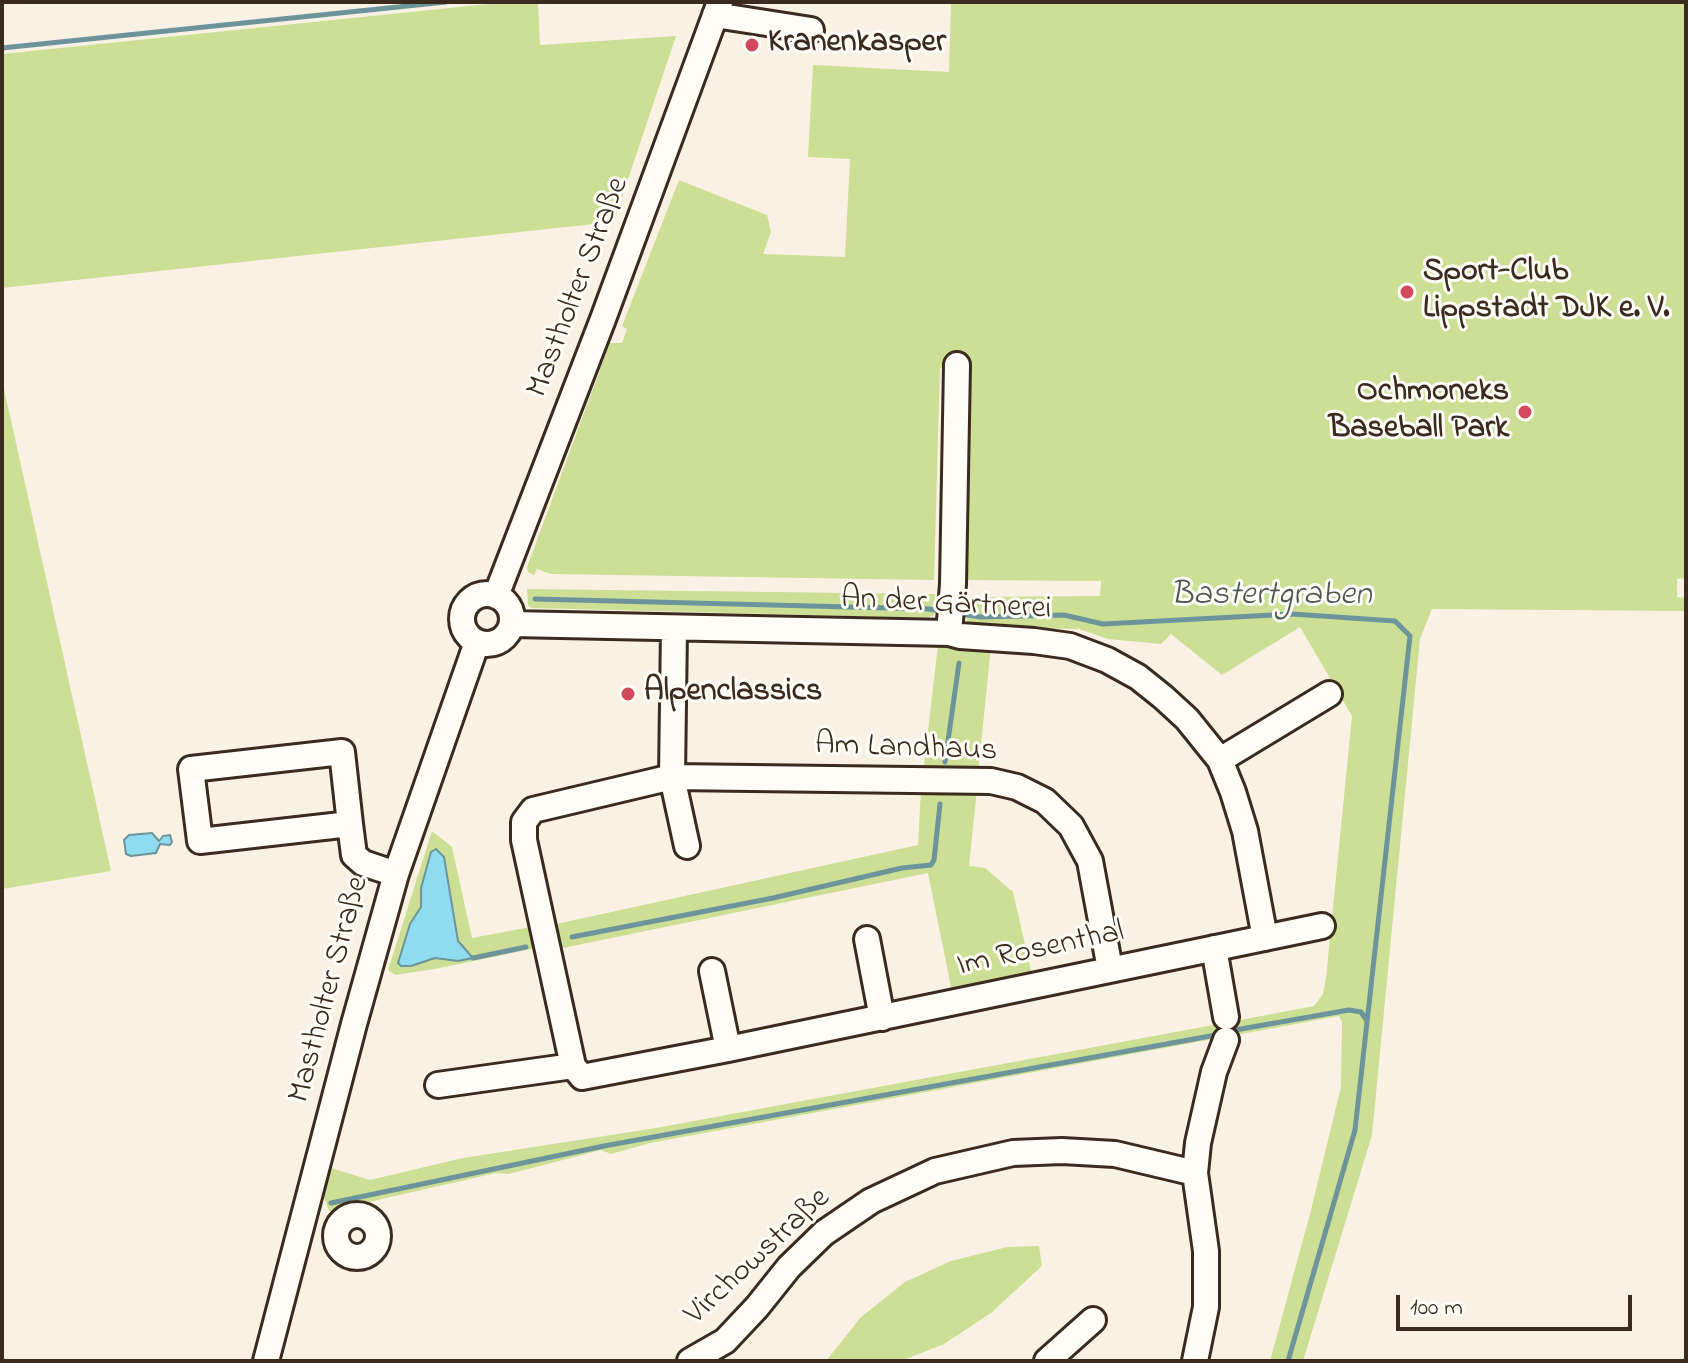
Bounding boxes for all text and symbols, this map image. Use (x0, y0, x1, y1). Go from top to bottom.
place label: Kranenkasper (768, 26, 946, 64)
marker: Kranenkasper (743, 36, 761, 54)
street label: Mastholter Straße (520, 173, 640, 403)
place label: Sport-Club Lippstadt DJK e. V. (1423, 255, 1670, 330)
marker: Sport-Club Lippstadt DJK e. V. (1398, 283, 1416, 301)
place label: Ochmoneks Baseball Park (1329, 375, 1509, 450)
marker: Ochmoneks Baseball Park (1516, 403, 1534, 421)
water label: Bastertgraben (1170, 577, 1372, 617)
street label: An der Gärtnerei (840, 581, 1052, 631)
place label: Alpenclassics (644, 675, 822, 713)
marker: Alpenclassics (619, 685, 637, 703)
street label: Am Landhaus (814, 728, 998, 772)
street label: Mastholter Straße (282, 873, 380, 1107)
street label: Im Rosenthal (954, 915, 1128, 987)
street label: Virchowstraße (678, 1181, 840, 1335)
scale bar (1400, 1279, 1636, 1329)
text: 100 m (1410, 1291, 1463, 1326)

